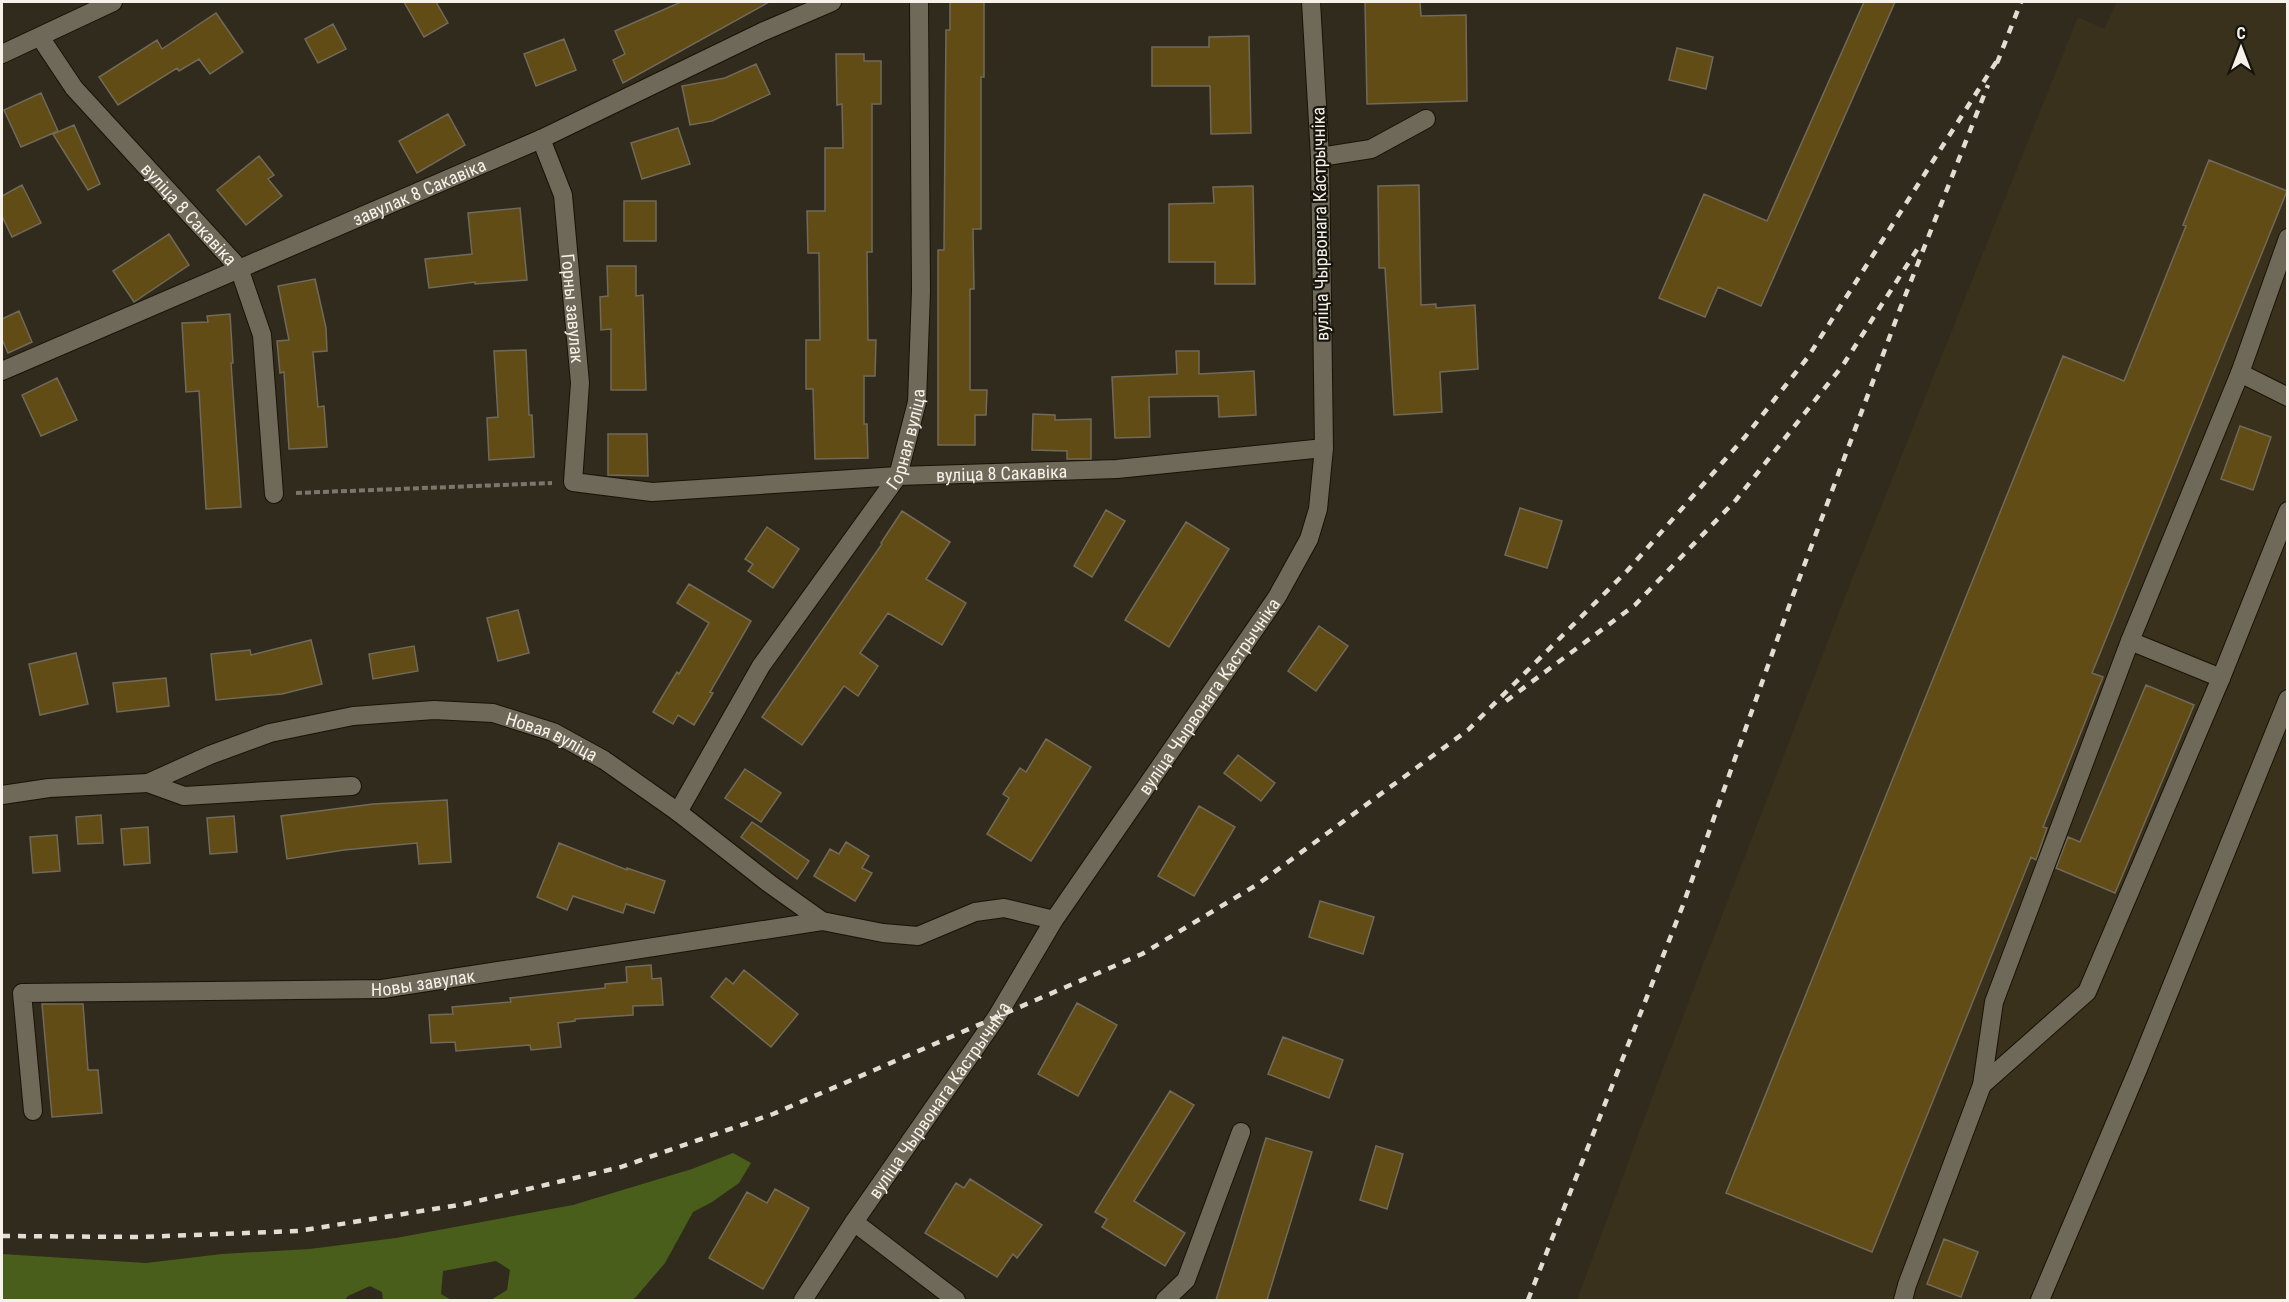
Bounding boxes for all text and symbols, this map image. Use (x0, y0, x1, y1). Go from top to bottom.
north arrow (2211, 18, 2271, 78)
text: С (2236, 24, 2246, 43)
street label: вуліца Чырвонага Кастрычніка (1307, 107, 1333, 341)
street label: завулак 8 Сакавіка (349, 154, 489, 229)
street label: вуліца 8 Сакавіка (137, 158, 241, 269)
street label: Горны завулак (558, 253, 589, 364)
street label: Горная вуліца (881, 389, 928, 493)
street label: вуліца 8 Сакавіка (936, 460, 1068, 485)
street label: вуліца Чырвонага Кастрычніка (1134, 594, 1284, 798)
street label: Новая вуліца (503, 707, 602, 765)
street label: Новы завулак (371, 964, 477, 1000)
street label: вуліца Чырвонага Кастрычніка (864, 998, 1014, 1202)

